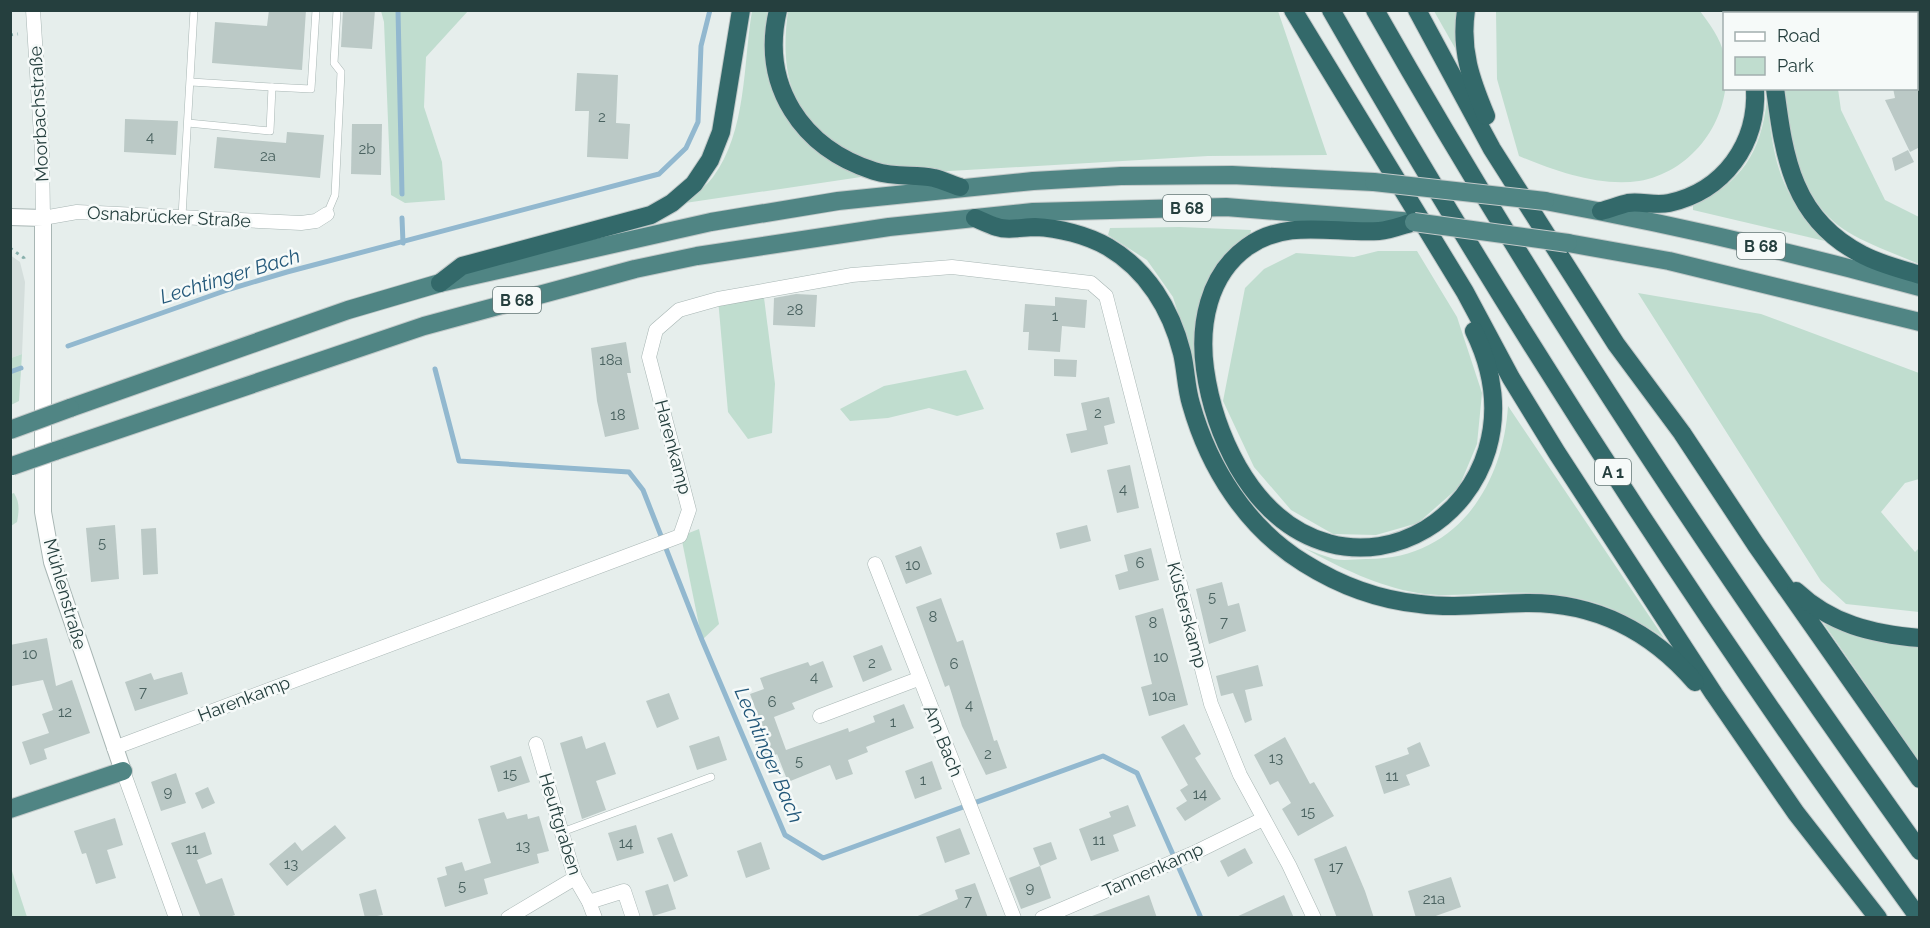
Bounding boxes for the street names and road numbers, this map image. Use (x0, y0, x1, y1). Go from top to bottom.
street label: Moorbachstraße (24, 45, 53, 182)
road number: B 68 (1163, 195, 1211, 221)
street label: Osnabrücker Straße (87, 202, 252, 231)
road number: B 68 (1737, 233, 1785, 259)
road number: B 68 (493, 287, 541, 313)
street label: Harenkamp (651, 397, 696, 496)
road number: A 1 (1595, 459, 1631, 485)
street label: Mühlenstraße (40, 536, 91, 652)
street label: Küsterskamp (1163, 559, 1212, 670)
street label: Harenkamp (195, 671, 293, 726)
street label: Am Bach (920, 702, 967, 780)
street label: Heuftgraben (535, 770, 586, 877)
street label: Tannenkamp (1099, 838, 1206, 901)

